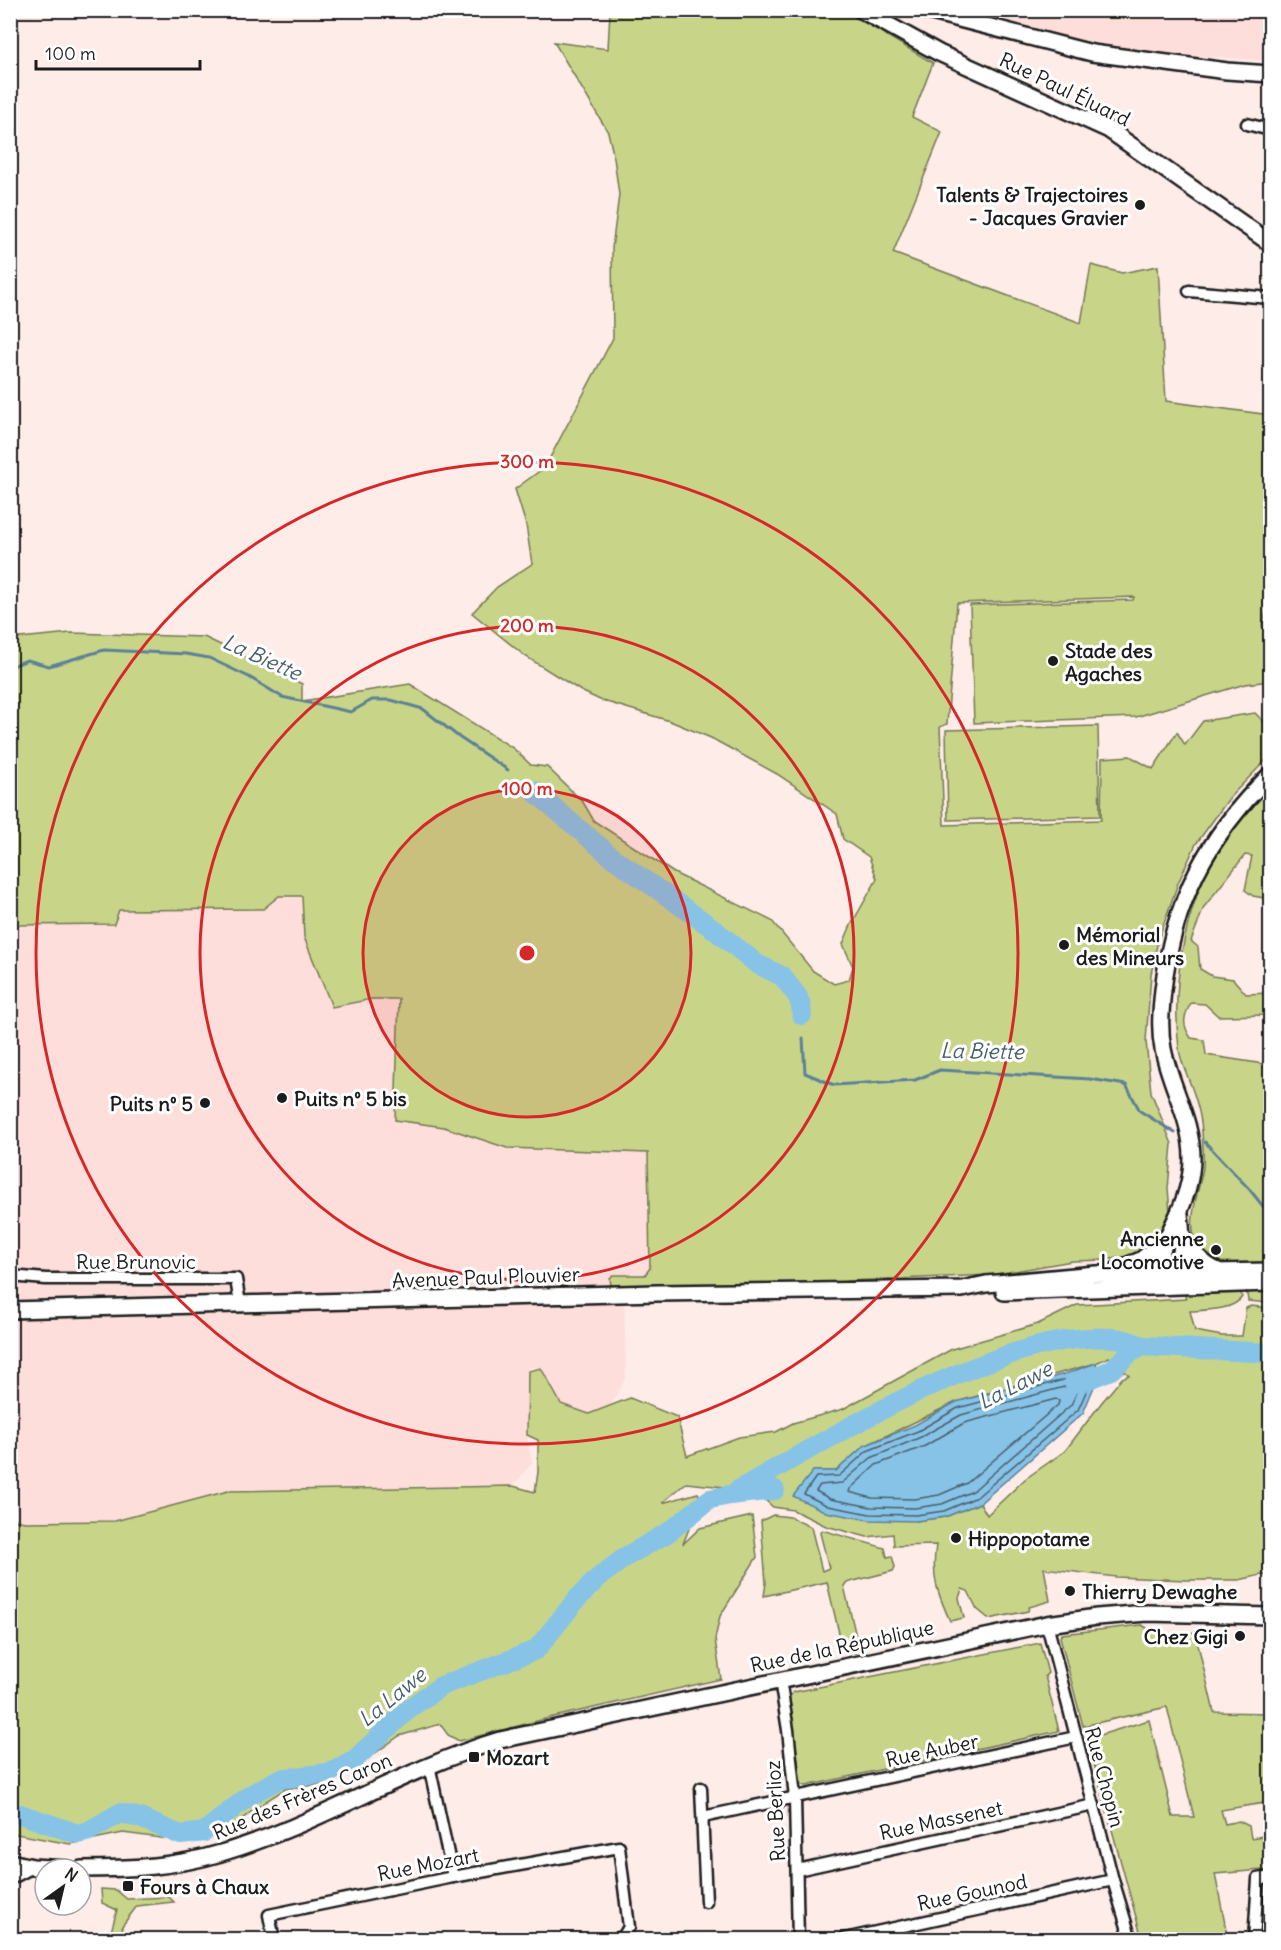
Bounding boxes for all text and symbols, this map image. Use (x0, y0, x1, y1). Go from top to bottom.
scale bar (36, 33, 200, 71)
text: 100 m (45, 42, 96, 65)
street label: Rue Paul Éluard (995, 47, 1135, 132)
place label: Talents & Trajectoires - Jacques Gravier (936, 182, 1129, 230)
marker: Talents & Trajectoires - Jacques Gravier (1133, 198, 1147, 212)
text: 300 m (500, 450, 554, 473)
text: 200 m (500, 614, 554, 637)
water label: La Biette (218, 628, 307, 687)
place label: Stade des Agaches (1065, 638, 1153, 686)
marker: Stade des Agaches (1046, 654, 1060, 668)
text: 100 m (502, 777, 553, 800)
place label: Mémorial des Mineurs (1076, 922, 1184, 970)
marker: Mémorial des Mineurs (1057, 938, 1071, 952)
centre of rings (517, 943, 537, 963)
water label: La Biette (940, 1037, 1026, 1065)
place label: Puits n° 5 bis (294, 1086, 407, 1111)
place label: Puits n° 5 (110, 1091, 193, 1116)
marker: Puits n° 5 bis (275, 1091, 289, 1105)
marker: Puits n° 5 (198, 1096, 212, 1110)
place label: Ancienne Locomotive (1101, 1226, 1204, 1274)
marker: Ancienne Locomotive (1209, 1243, 1223, 1257)
street label: Rue Brunovic (76, 1249, 196, 1274)
street label: Avenue Paul Plouvier (392, 1261, 580, 1293)
water label: La Lawe (974, 1354, 1058, 1415)
place label: Hippopotame (968, 1526, 1090, 1551)
marker: Hippopotame (949, 1531, 963, 1545)
place label: Thierry Dewaghe (1082, 1579, 1237, 1604)
marker: Thierry Dewaghe (1063, 1584, 1077, 1598)
street label: Rue de la République (748, 1614, 936, 1678)
place label: Chez Gigi (1144, 1624, 1228, 1649)
marker: Chez Gigi (1233, 1629, 1247, 1643)
water label: La Lawe (353, 1660, 433, 1732)
street label: Rue Chopin (1080, 1724, 1130, 1830)
street label: Rue Auber (883, 1728, 981, 1772)
place label: Mozart (486, 1745, 549, 1770)
street label: Rue des Frères Caron (209, 1747, 395, 1845)
marker: Mozart (467, 1750, 481, 1764)
street label: Rue Berlioz (760, 1760, 790, 1862)
street label: Rue Massenet (877, 1795, 1005, 1845)
street label: Rue Mozart (375, 1842, 481, 1886)
north arrow (33, 1857, 93, 1917)
text: N (61, 1863, 82, 1886)
street label: Rue Gounod (915, 1868, 1029, 1916)
place label: Fours à Chaux (140, 1874, 269, 1899)
marker: Fours à Chaux (121, 1879, 135, 1893)

